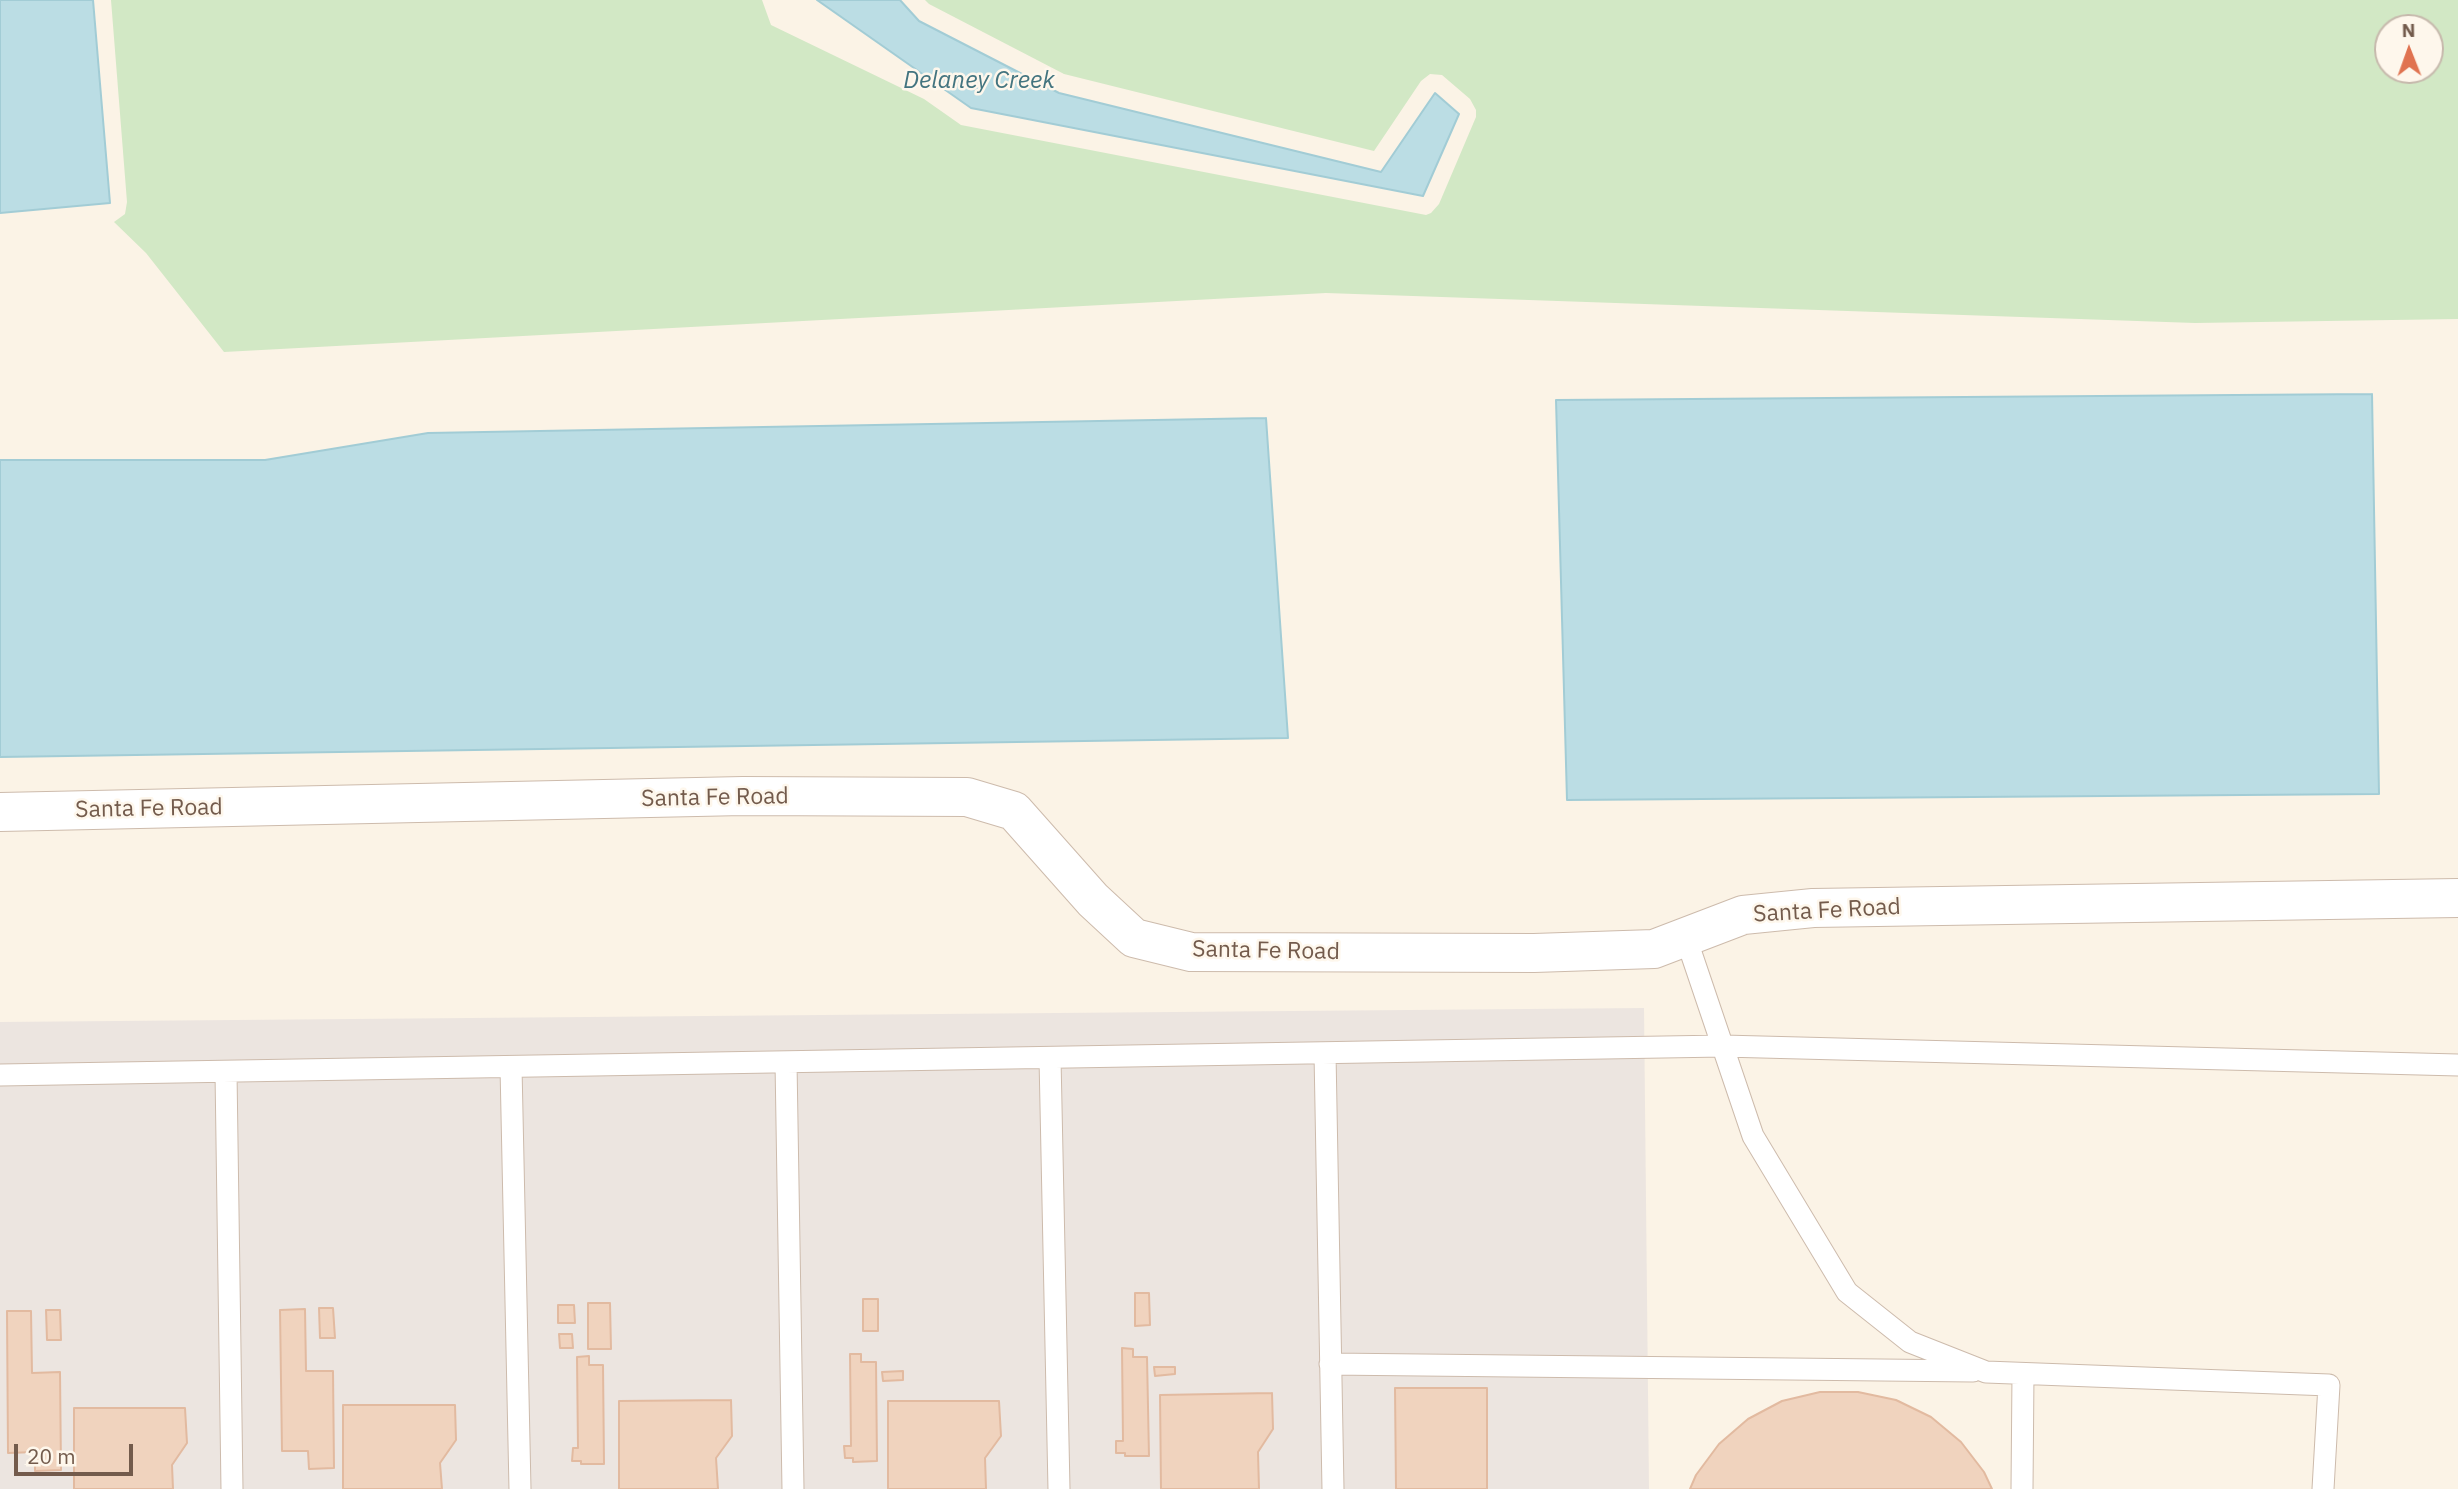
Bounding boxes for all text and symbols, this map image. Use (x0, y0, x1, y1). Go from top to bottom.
north arrow (2374, 14, 2444, 84)
text: N (2402, 18, 2416, 42)
water label: Delaney Creek (903, 67, 1055, 95)
street label: Santa Fe Road (641, 783, 789, 813)
street label: Santa Fe Road (75, 794, 223, 824)
street label: Santa Fe Road (1753, 893, 1901, 929)
street label: Santa Fe Road (1192, 936, 1340, 966)
scale bar (18, 1430, 136, 1474)
text: 20 m (27, 1442, 76, 1470)

